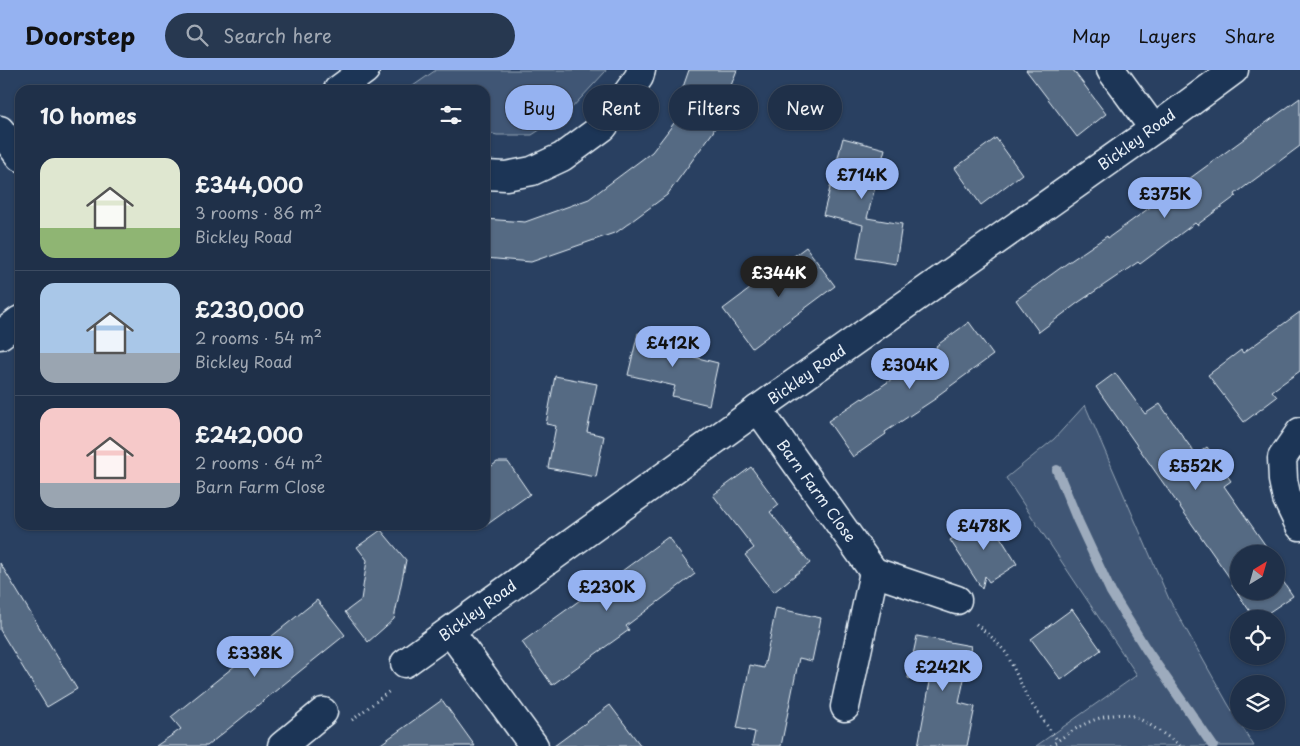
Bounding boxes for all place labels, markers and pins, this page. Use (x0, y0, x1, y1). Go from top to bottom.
pin: £714K (827, 158, 897, 200)
pin: £375K (1130, 176, 1200, 219)
pin: £344K (744, 256, 814, 298)
pin: £412K (638, 326, 708, 368)
pin: £304K (875, 348, 945, 390)
pin: £552K (1161, 448, 1231, 491)
pin: £478K (949, 508, 1019, 551)
pin: £230K (572, 570, 642, 612)
pin: £338K (220, 636, 290, 678)
pin: £242K (908, 650, 978, 692)

